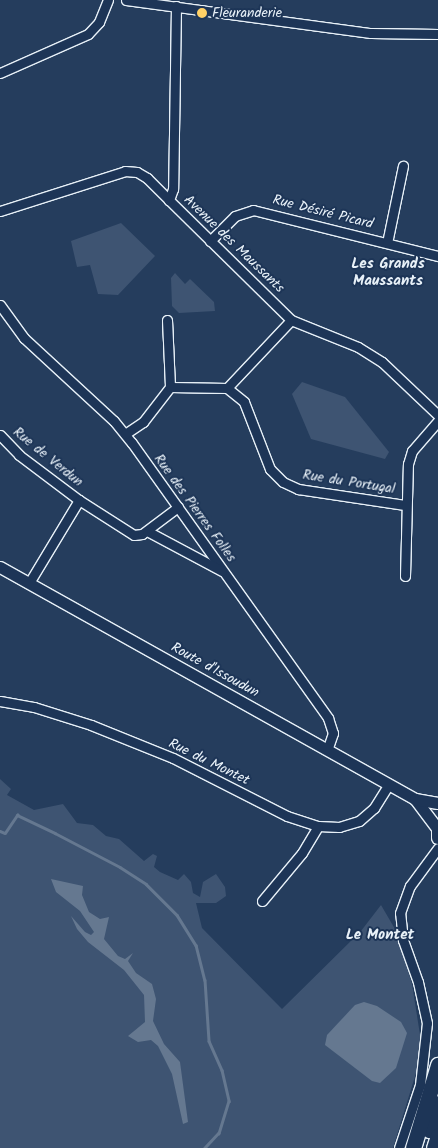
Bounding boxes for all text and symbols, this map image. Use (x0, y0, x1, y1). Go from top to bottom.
place label: Fleuranderie (212, 5, 282, 21)
marker: Fleuranderie (196, 7, 208, 19)
street label: Rue Désiré Picard (271, 191, 375, 233)
street label: Avenue des Maussants (180, 192, 288, 296)
district label: Les Grands Maussants (351, 255, 425, 290)
street label: Rue de Verdun (10, 424, 86, 490)
street label: Rue des Pierres Folles (150, 451, 240, 565)
street label: Rue du Portugal (301, 466, 397, 498)
street label: Route d'Issoudun (168, 639, 262, 701)
street label: Rue du Montet (166, 735, 252, 789)
district label: Le Montet (346, 927, 414, 945)

